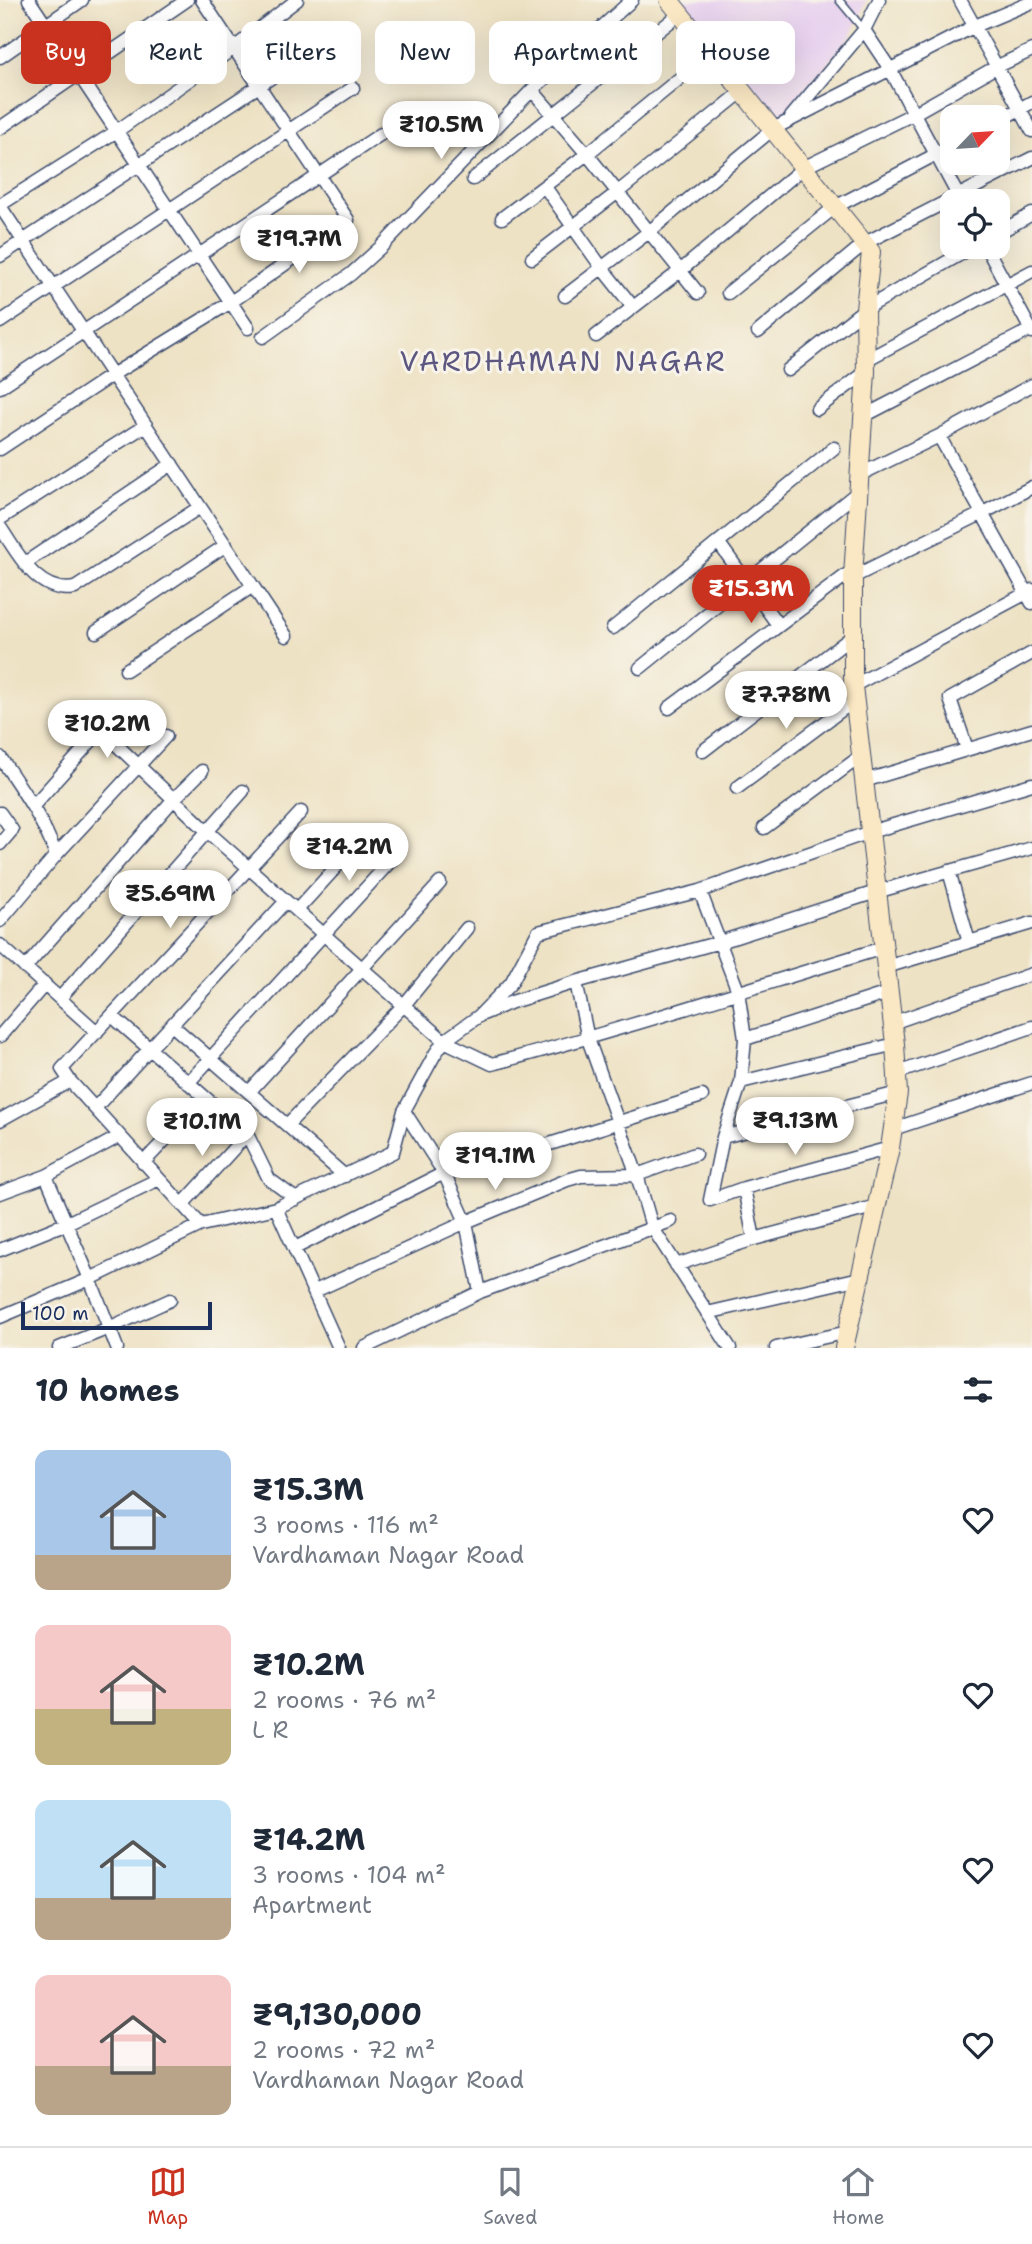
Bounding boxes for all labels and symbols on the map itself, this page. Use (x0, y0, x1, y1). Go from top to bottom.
pin: ₹10.5M (384, 102, 498, 161)
north arrow (940, 105, 1010, 175)
pin: ₹19.7M (242, 216, 356, 275)
district label: VARDHAMAN NAGAR (400, 342, 726, 380)
pin: ₹15.3M (694, 566, 808, 625)
pin: ₹7.78M (729, 672, 843, 731)
pin: ₹10.2M (50, 700, 164, 760)
pin: ₹14.2M (292, 824, 406, 883)
pin: ₹5.69M (113, 870, 227, 930)
pin: ₹10.1M (145, 1098, 259, 1158)
pin: ₹9.13M (738, 1098, 852, 1157)
pin: ₹19.1M (438, 1132, 552, 1192)
scale bar (21, 1299, 212, 1331)

